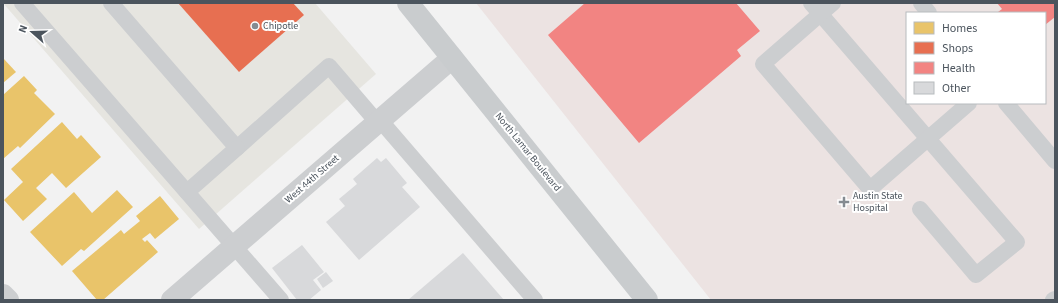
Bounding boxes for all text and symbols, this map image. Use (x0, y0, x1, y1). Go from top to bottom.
north arrow (12, 12, 52, 52)
legend (906, 12, 1046, 104)
place label: Chipotle (263, 19, 298, 33)
text: Homes (942, 20, 977, 37)
marker: Chipotle (250, 21, 260, 31)
text: N (15, 23, 31, 35)
text: Shops (942, 40, 973, 57)
text: Health (942, 60, 975, 77)
text: Other (942, 80, 972, 97)
street label: North Lamar Boulevard (492, 110, 564, 194)
street label: West 44th Street (282, 151, 343, 207)
place label: Austin State Hospital (853, 189, 903, 215)
marker: Austin State Hospital (838, 196, 850, 208)

